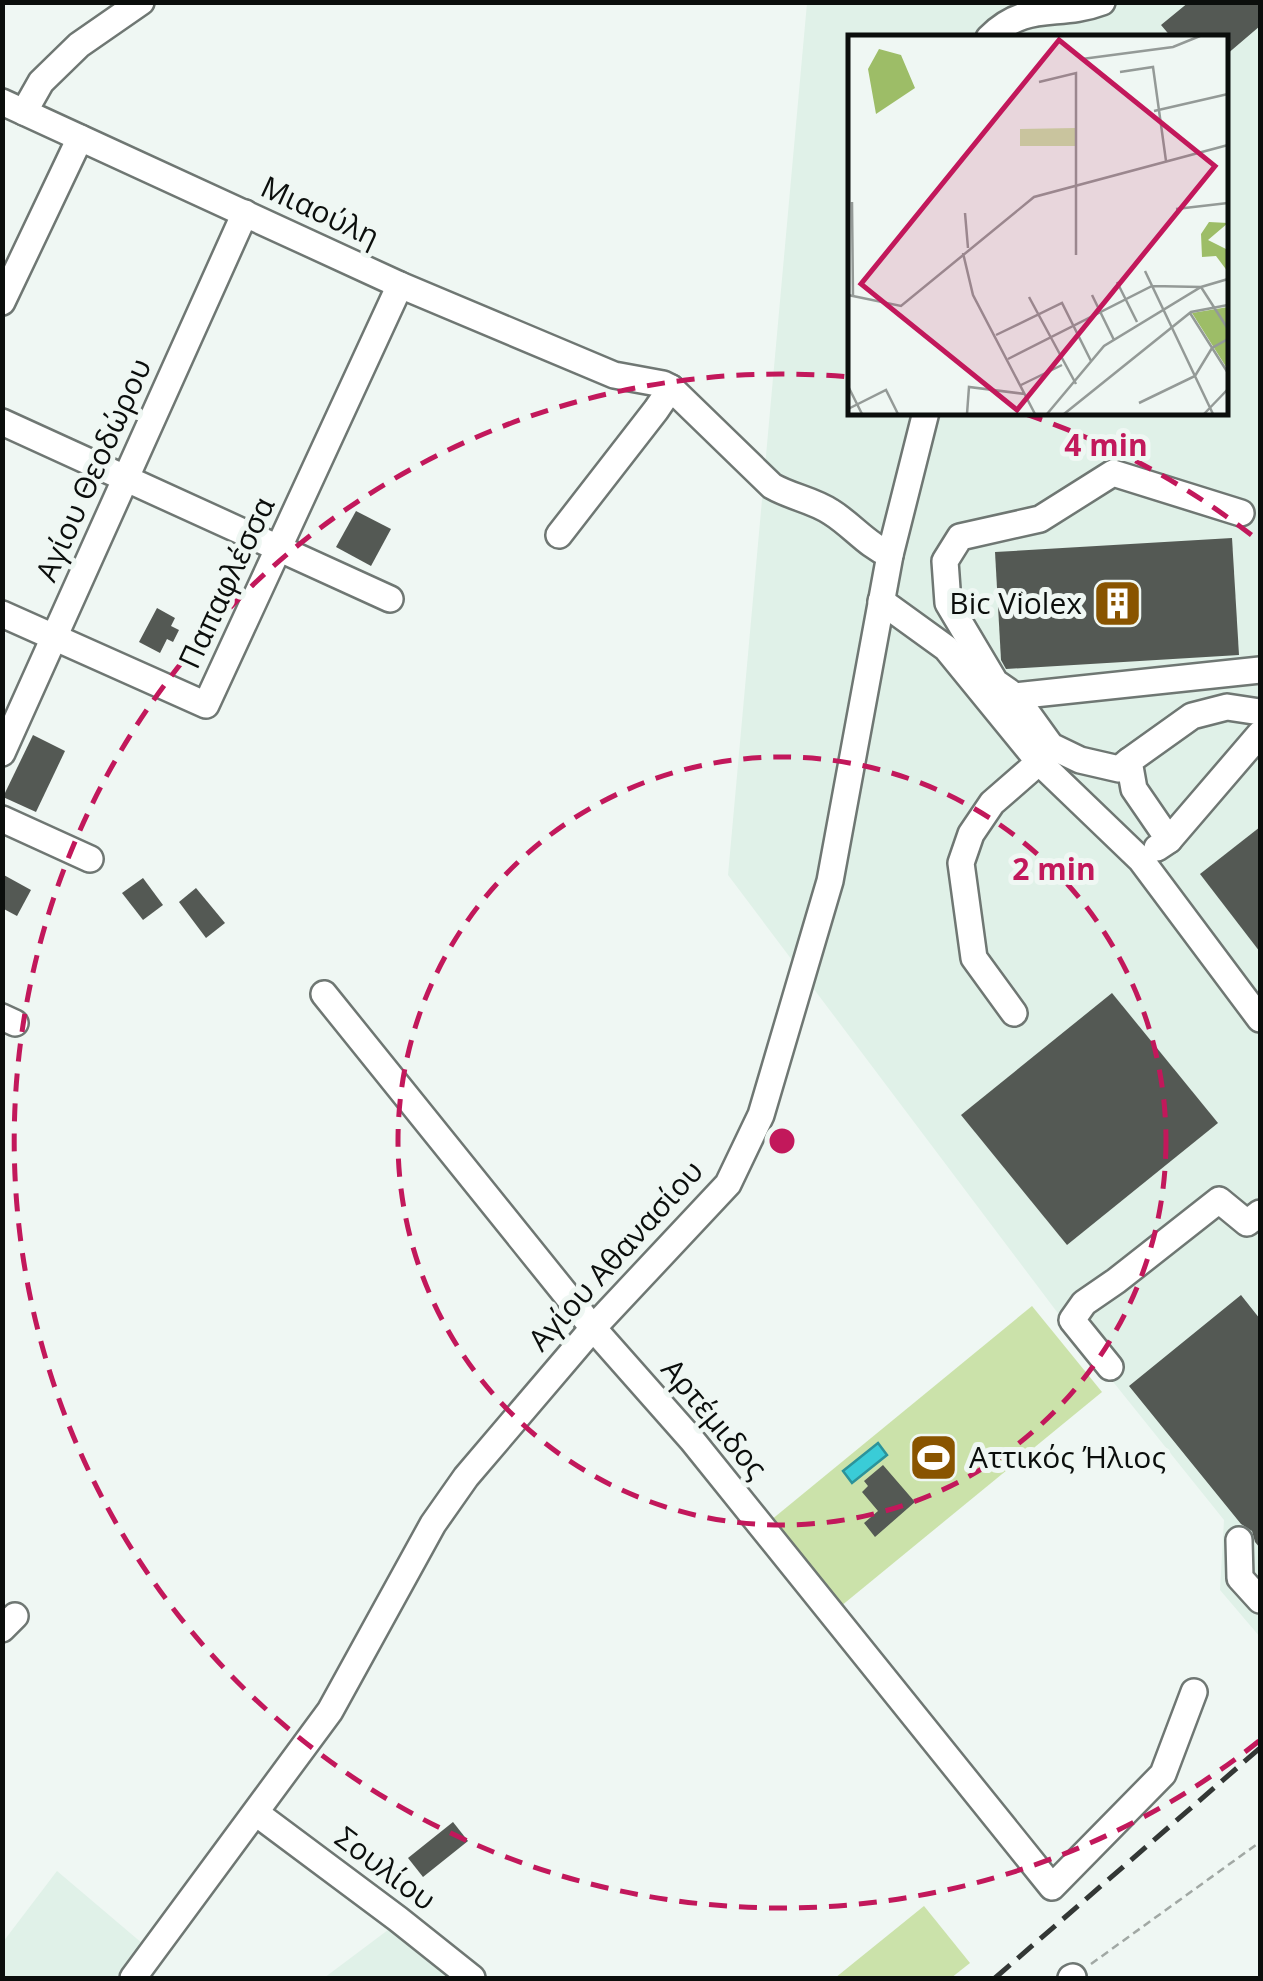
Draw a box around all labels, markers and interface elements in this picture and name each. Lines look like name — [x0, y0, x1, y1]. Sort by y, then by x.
inset map — [848, 35, 1228, 415]
street label: Μιαούλη — [255, 165, 387, 256]
street label: Αγίου Θεοδώρου — [25, 351, 160, 587]
text: 4 min — [1064, 424, 1148, 465]
street label: Παπαφλέσσα — [168, 490, 283, 675]
building icon: Bic Violex — [1091, 578, 1143, 630]
place label: Bic Violex — [949, 582, 1082, 623]
text: 2 min — [1012, 848, 1096, 889]
centre of rings — [764, 1123, 800, 1159]
street label: Αγίου Αθανασίου — [518, 1151, 711, 1359]
street label: Αρτέμιδος — [653, 1349, 777, 1487]
sports icon: Αττικός Ήλιος — [908, 1432, 960, 1484]
place label: Αττικός Ήλιος — [969, 1436, 1166, 1477]
street label: Σουλίου — [327, 1817, 445, 1919]

